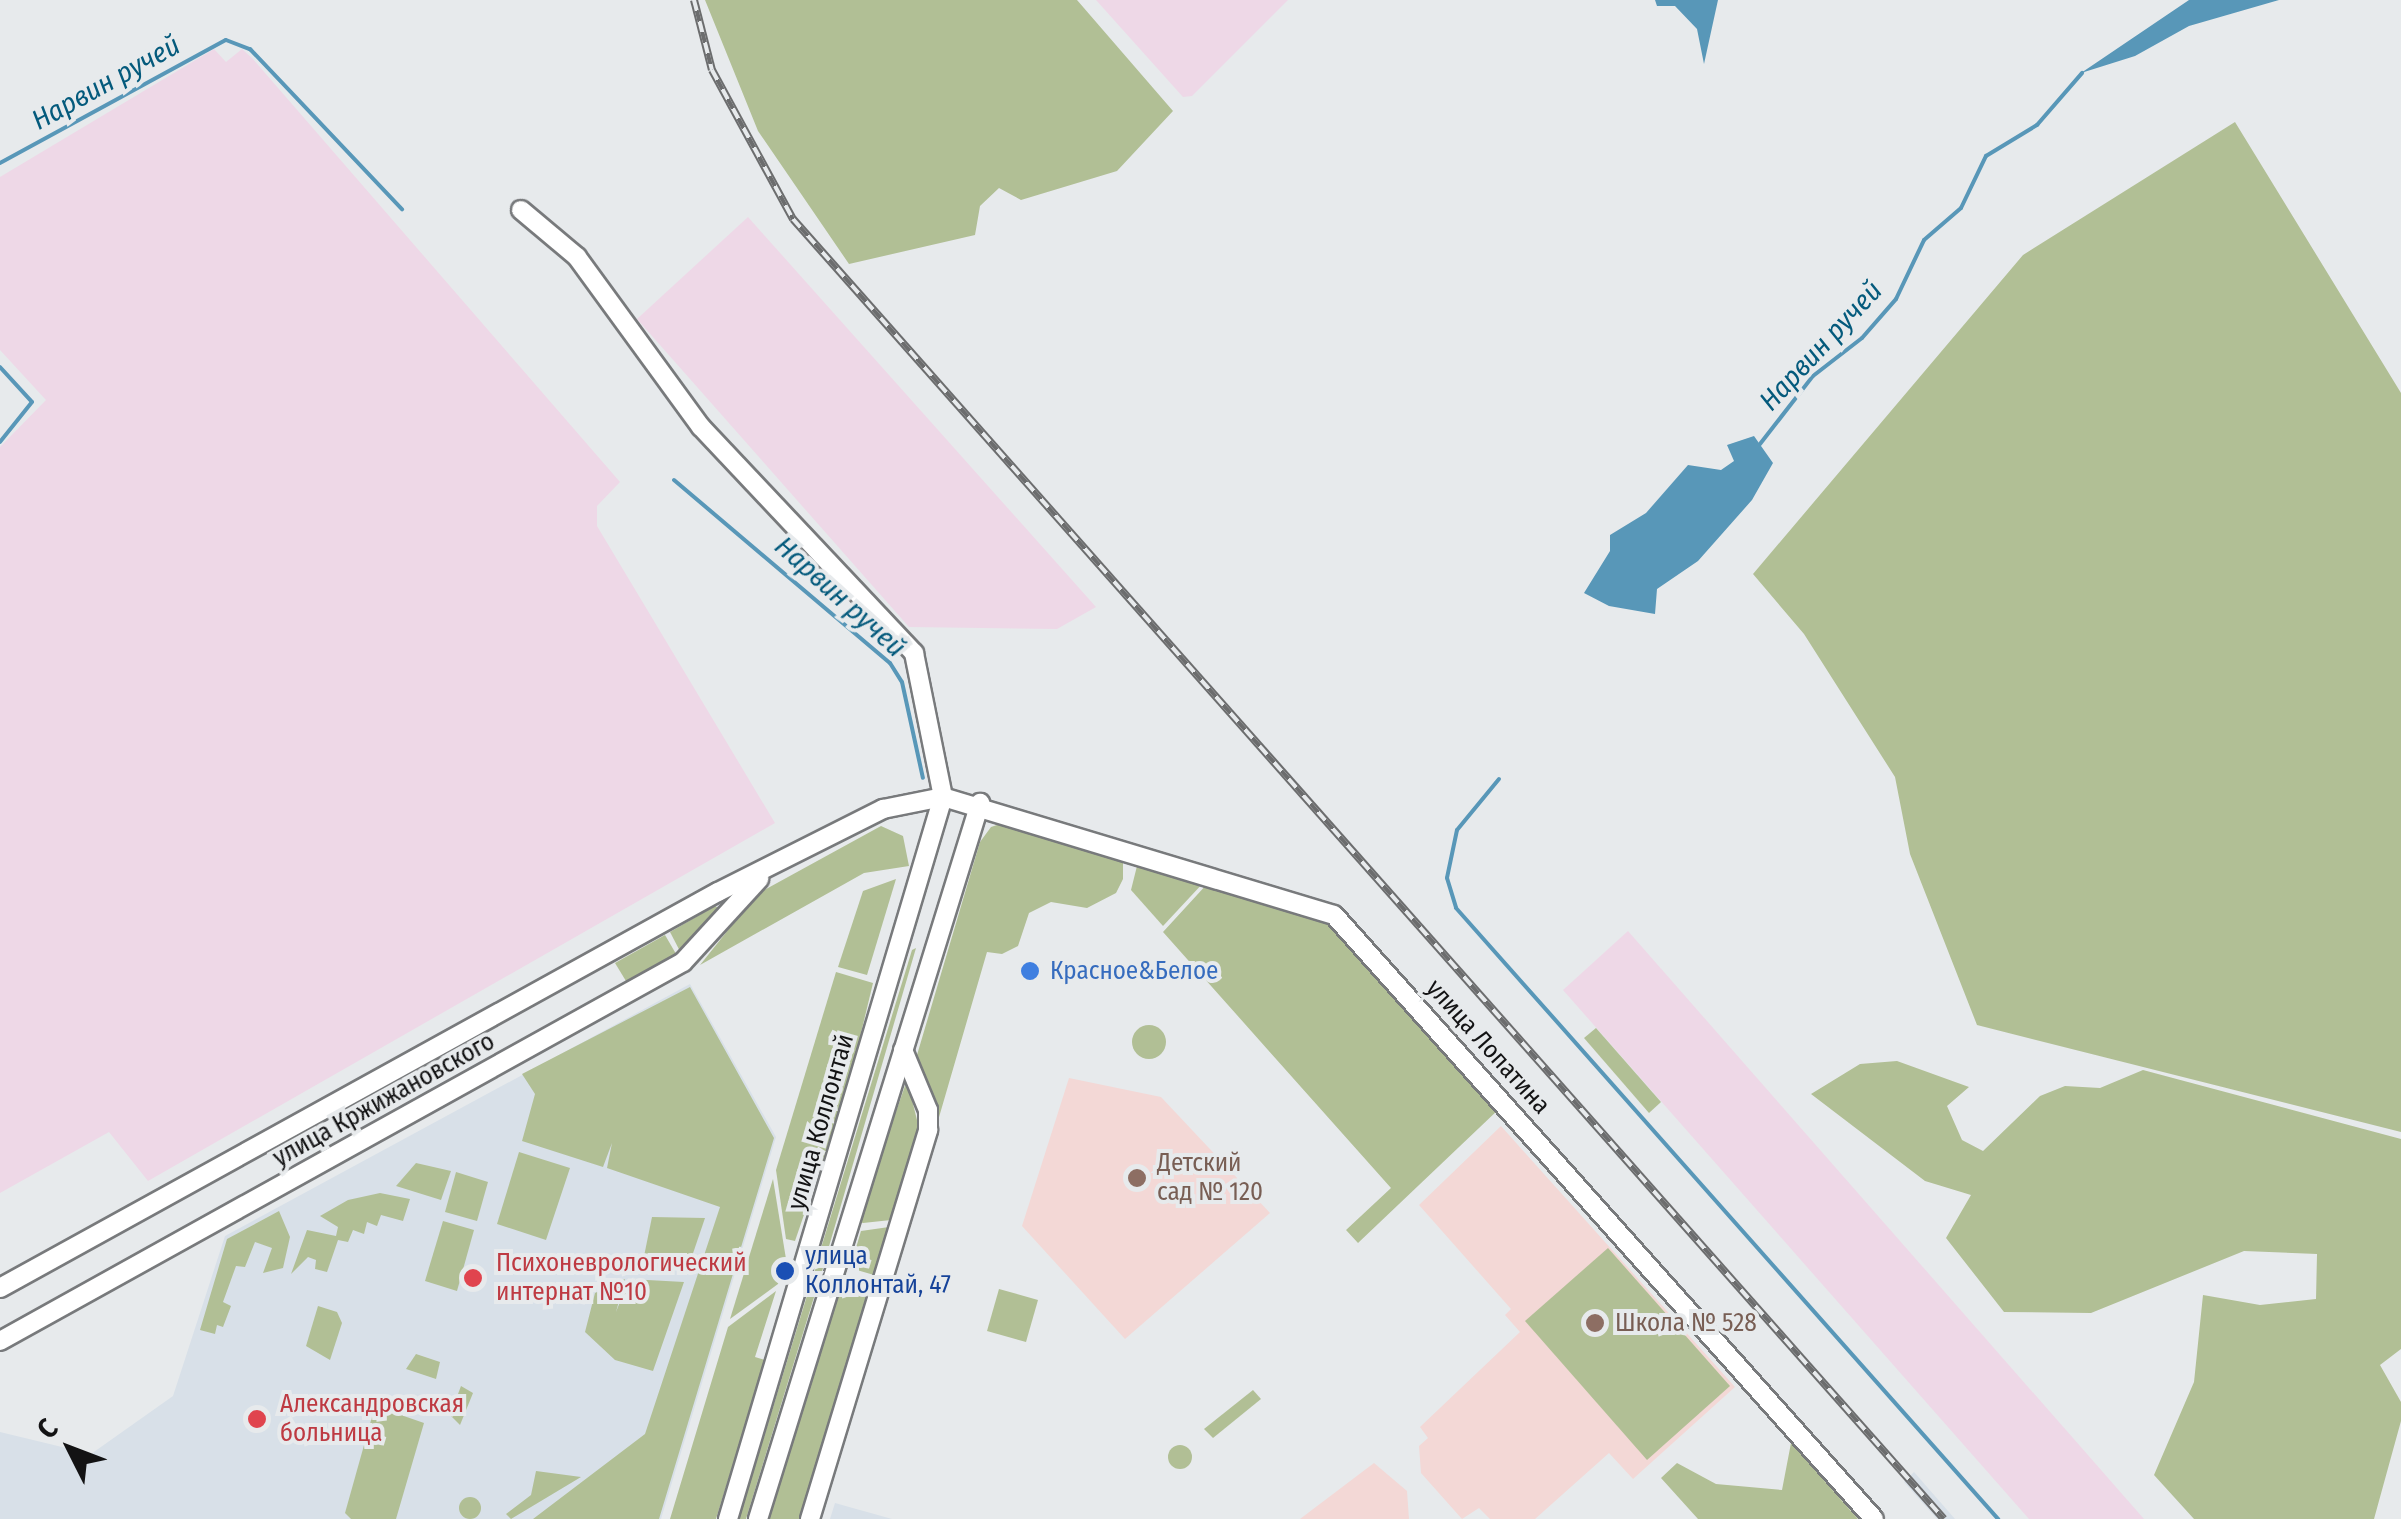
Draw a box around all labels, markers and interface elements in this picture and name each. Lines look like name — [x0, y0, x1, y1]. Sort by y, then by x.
water label: Нарвин ручей — [26, 28, 186, 138]
water label: Нарвин ручей — [1753, 274, 1889, 418]
water label: Нарвин ручей — [768, 530, 912, 664]
place label: Красное&Белое — [1050, 956, 1218, 986]
marker: Красное&Белое — [1019, 960, 1041, 982]
street label: улица Лопатина — [1420, 974, 1556, 1120]
street label: улица Кржижановского — [268, 1027, 500, 1173]
street label: улица Коллонтай — [782, 1031, 860, 1213]
place label: Детский сад № 120 — [1157, 1149, 1263, 1208]
marker: Детский сад № 120 — [1126, 1167, 1148, 1189]
place label: улица Коллонтай, 47 — [805, 1242, 951, 1301]
place label: Психоневрологический интернат №10 — [496, 1249, 747, 1308]
marker: улица Коллонтай, 47 — [774, 1260, 796, 1282]
marker: Психоневрологический интернат №10 — [460, 1265, 486, 1291]
place label: Школа № 528 — [1615, 1308, 1757, 1338]
marker: Школа № 528 — [1584, 1312, 1606, 1334]
place label: Александровская больница — [280, 1390, 464, 1449]
north arrow — [20, 1399, 120, 1499]
marker: Александровская больница — [244, 1406, 270, 1432]
text: С — [30, 1412, 65, 1445]

